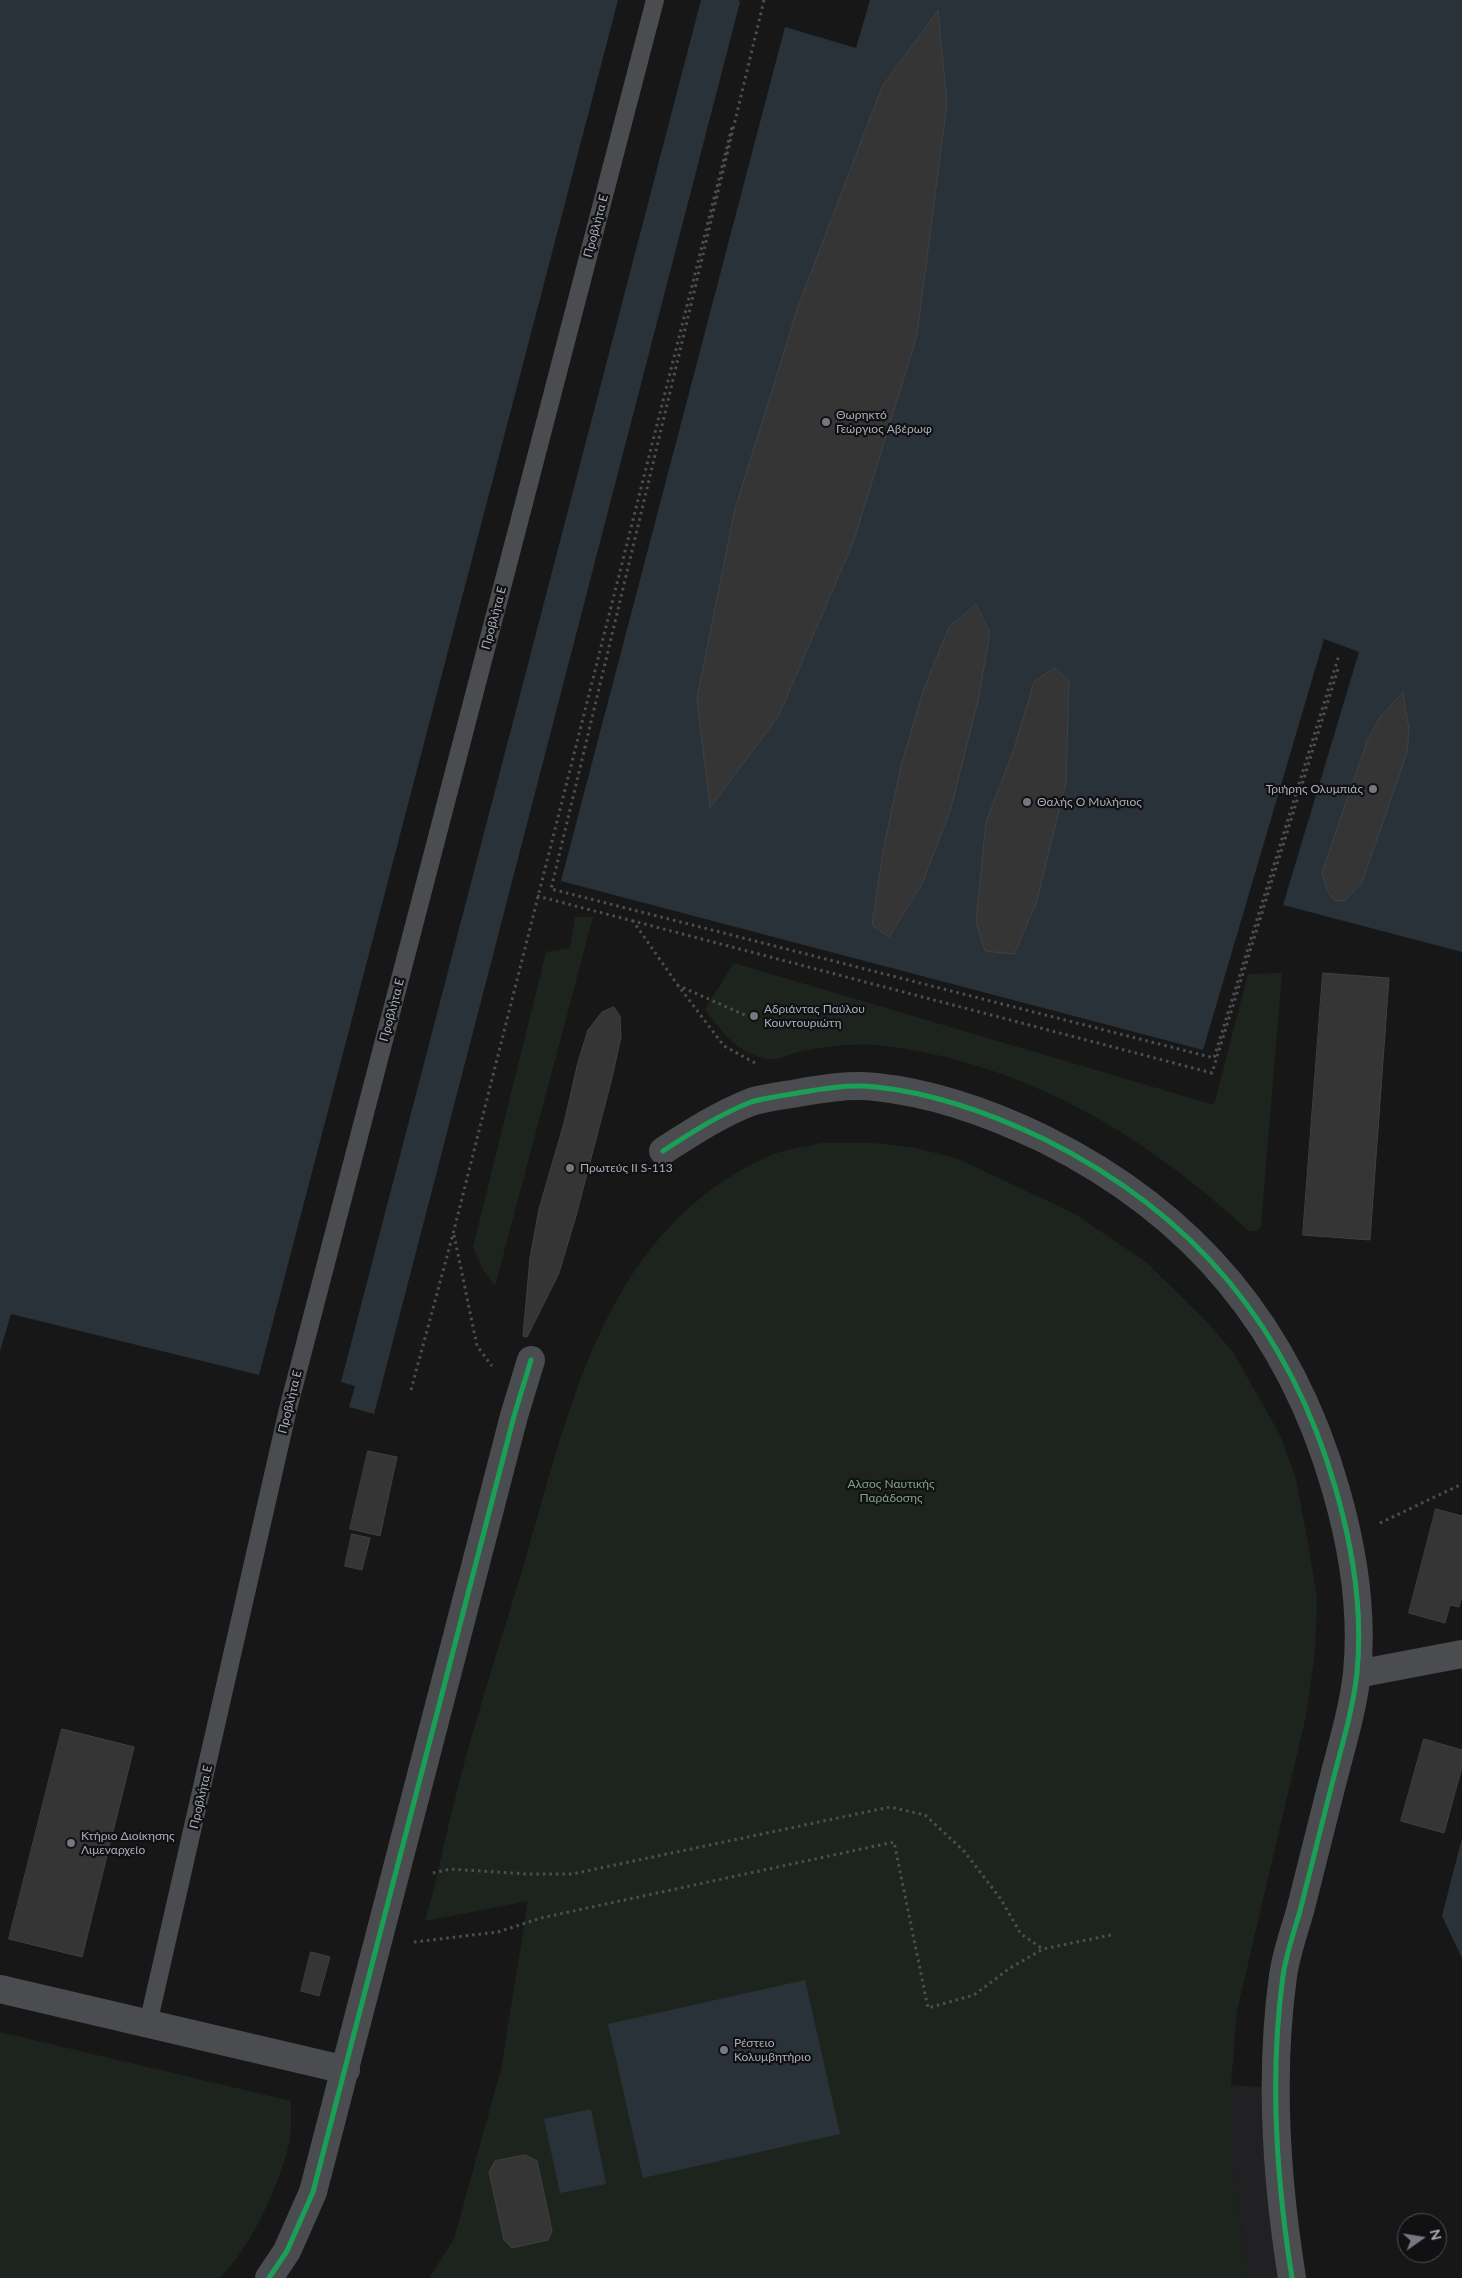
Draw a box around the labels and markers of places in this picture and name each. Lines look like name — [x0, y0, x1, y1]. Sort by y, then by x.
place label: Θωρηκτό Γεώργιος Αβέρωφ — [836, 408, 932, 436]
marker: Θωρηκτό Γεώργιος Αβέρωφ — [820, 416, 832, 428]
place label: Τριήρης Ολυμπιάς — [1266, 782, 1363, 796]
marker: Τριήρης Ολυμπιάς — [1367, 783, 1379, 795]
place label: Θαλής Ο Μυλήσιος — [1037, 795, 1142, 809]
marker: Θαλής Ο Μυλήσιος — [1021, 796, 1033, 808]
place label: Αδριάντας Παύλου Κουντουριώτη — [764, 1002, 865, 1030]
marker: Αδριάντας Παύλου Κουντουριώτη — [748, 1010, 760, 1022]
place label: Πρωτεύς ΙΙ S-113 — [580, 1161, 673, 1175]
marker: Πρωτεύς ΙΙ S-113 — [564, 1162, 576, 1174]
place label: Κτήριο Διοίκησης Λιμεναρχείο — [81, 1829, 175, 1857]
marker: Κτήριο Διοίκησης Λιμεναρχείο — [65, 1837, 77, 1849]
place label: Ρέστειο Κολυμβητήριο — [734, 2036, 811, 2064]
marker: Ρέστειο Κολυμβητήριο — [718, 2044, 730, 2056]

